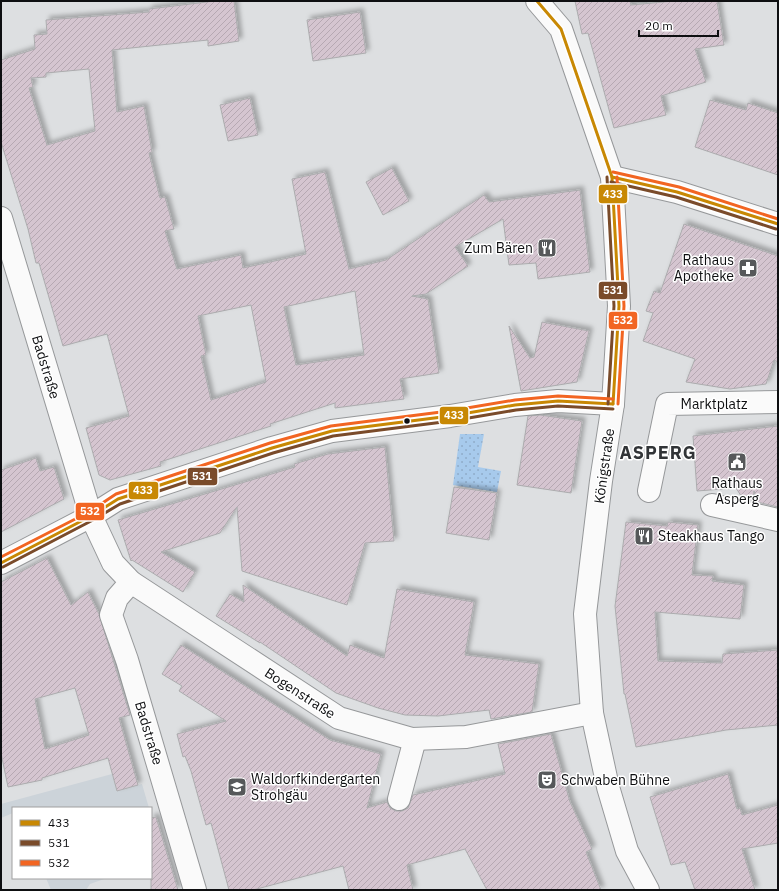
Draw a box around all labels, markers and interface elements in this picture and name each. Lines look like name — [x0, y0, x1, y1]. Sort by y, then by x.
scale bar — [639, 12, 718, 38]
text: 20 m — [645, 18, 673, 33]
line badge: 433 — [598, 184, 628, 204]
text: 433 — [603, 187, 623, 201]
restaurant icon: Zum Bären — [536, 237, 558, 259]
place label: Zum Bären — [464, 239, 533, 257]
place label: Rathaus Apotheke — [674, 251, 734, 285]
pharmacy icon: Rathaus Apotheke — [737, 257, 759, 279]
line badge: 531 — [598, 281, 628, 300]
text: 531 — [603, 283, 623, 297]
line badge: 532 — [608, 311, 638, 330]
text: 532 — [613, 313, 633, 327]
street label: Badstraße — [28, 333, 64, 401]
street label: Marktplatz — [681, 395, 748, 413]
line badge: 433 — [439, 406, 469, 425]
text: 433 — [444, 408, 464, 422]
unlabelled marker — [402, 416, 412, 426]
street label: Königstraße — [590, 427, 618, 505]
district label: ASPERG — [619, 441, 697, 464]
public building icon: Rathaus Asperg — [726, 451, 748, 473]
line badge: 531 — [187, 467, 218, 486]
text: 531 — [192, 469, 212, 483]
place label: Rathaus Asperg — [711, 474, 763, 508]
line badge: 433 — [128, 481, 159, 500]
text: 433 — [133, 483, 153, 497]
line badge: 532 — [75, 502, 105, 521]
text: 532 — [80, 504, 100, 518]
restaurant icon: Steakhaus Tango — [633, 525, 655, 547]
place label: Steakhaus Tango — [658, 527, 765, 545]
street label: Bogenstraße — [261, 663, 339, 723]
street label: Badstraße — [131, 699, 167, 767]
theatre icon: Schwaben Bühne — [536, 769, 558, 791]
place label: Waldorfkindergarten Strohgäu — [251, 770, 380, 804]
place label: Schwaben Bühne — [561, 771, 670, 789]
school or university icon: Waldorfkindergarten Strohgäu — [226, 776, 248, 798]
legend — [12, 807, 152, 879]
text: 433 — [48, 815, 70, 830]
text: 531 — [48, 835, 70, 850]
text: 532 — [48, 855, 70, 870]

